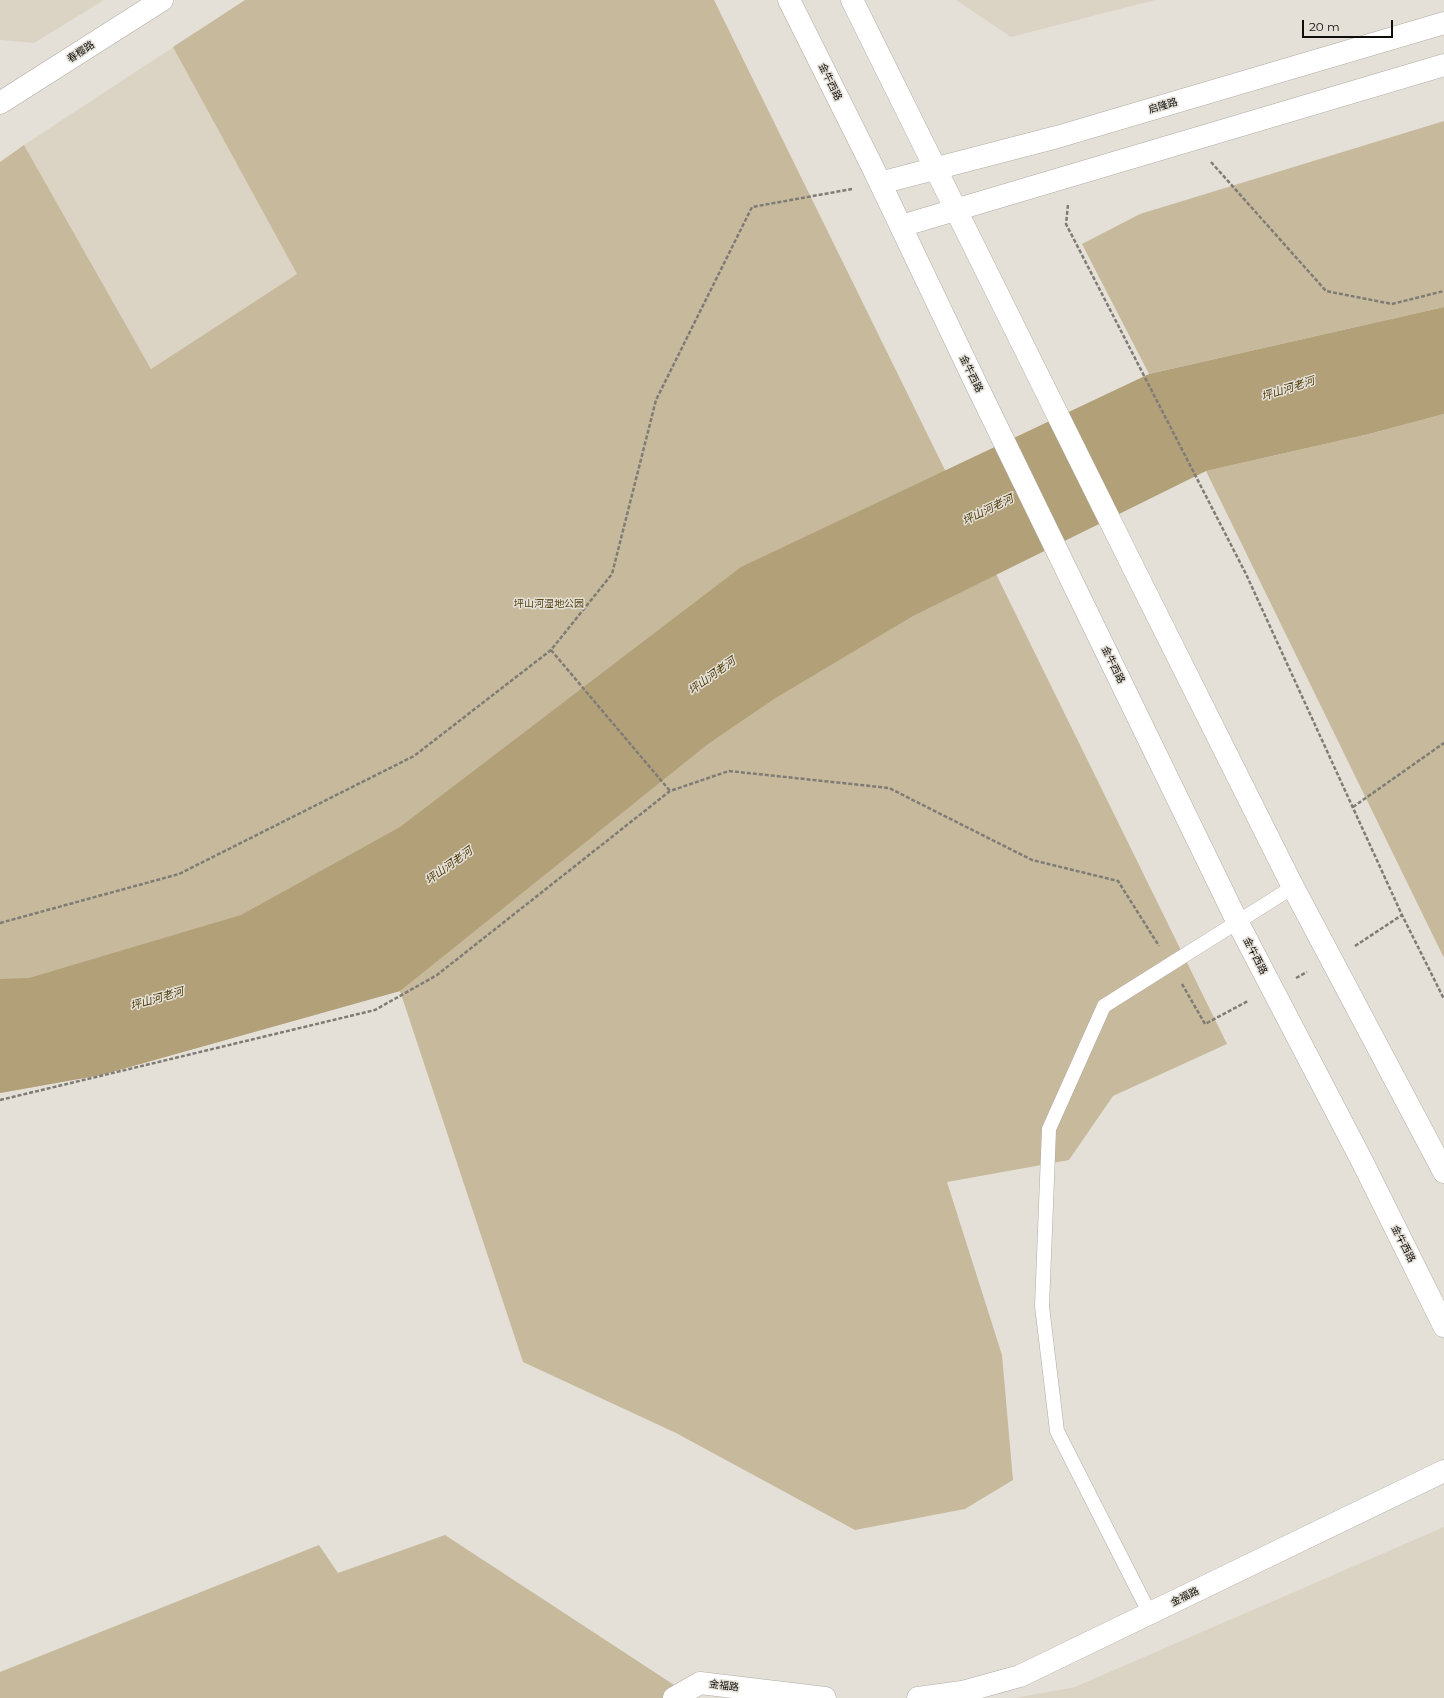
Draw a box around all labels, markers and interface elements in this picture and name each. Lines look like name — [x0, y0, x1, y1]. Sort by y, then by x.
scale bar — [1304, 12, 1395, 38]
text: 20 m — [1309, 19, 1340, 34]
street label: 春樱路 — [65, 39, 97, 65]
street label: 金牛西路 — [816, 61, 844, 103]
street label: 启隆路 — [1147, 96, 1179, 116]
street label: 金牛西路 — [957, 353, 985, 395]
water label: 坪山河老河 — [1260, 374, 1316, 404]
water label: 坪山河老河 — [960, 492, 1016, 528]
park label: 坪山河湿地公园 — [514, 598, 584, 610]
street label: 金牛西路 — [1099, 644, 1127, 686]
water label: 坪山河老河 — [686, 654, 738, 698]
water label: 坪山河老河 — [423, 844, 475, 888]
street label: 金牛西路 — [1241, 935, 1269, 977]
water label: 坪山河老河 — [129, 985, 185, 1013]
street label: 金牛西路 — [1389, 1223, 1417, 1265]
street label: 金福路 — [1169, 1585, 1201, 1609]
street label: 金福路 — [708, 1678, 740, 1694]

